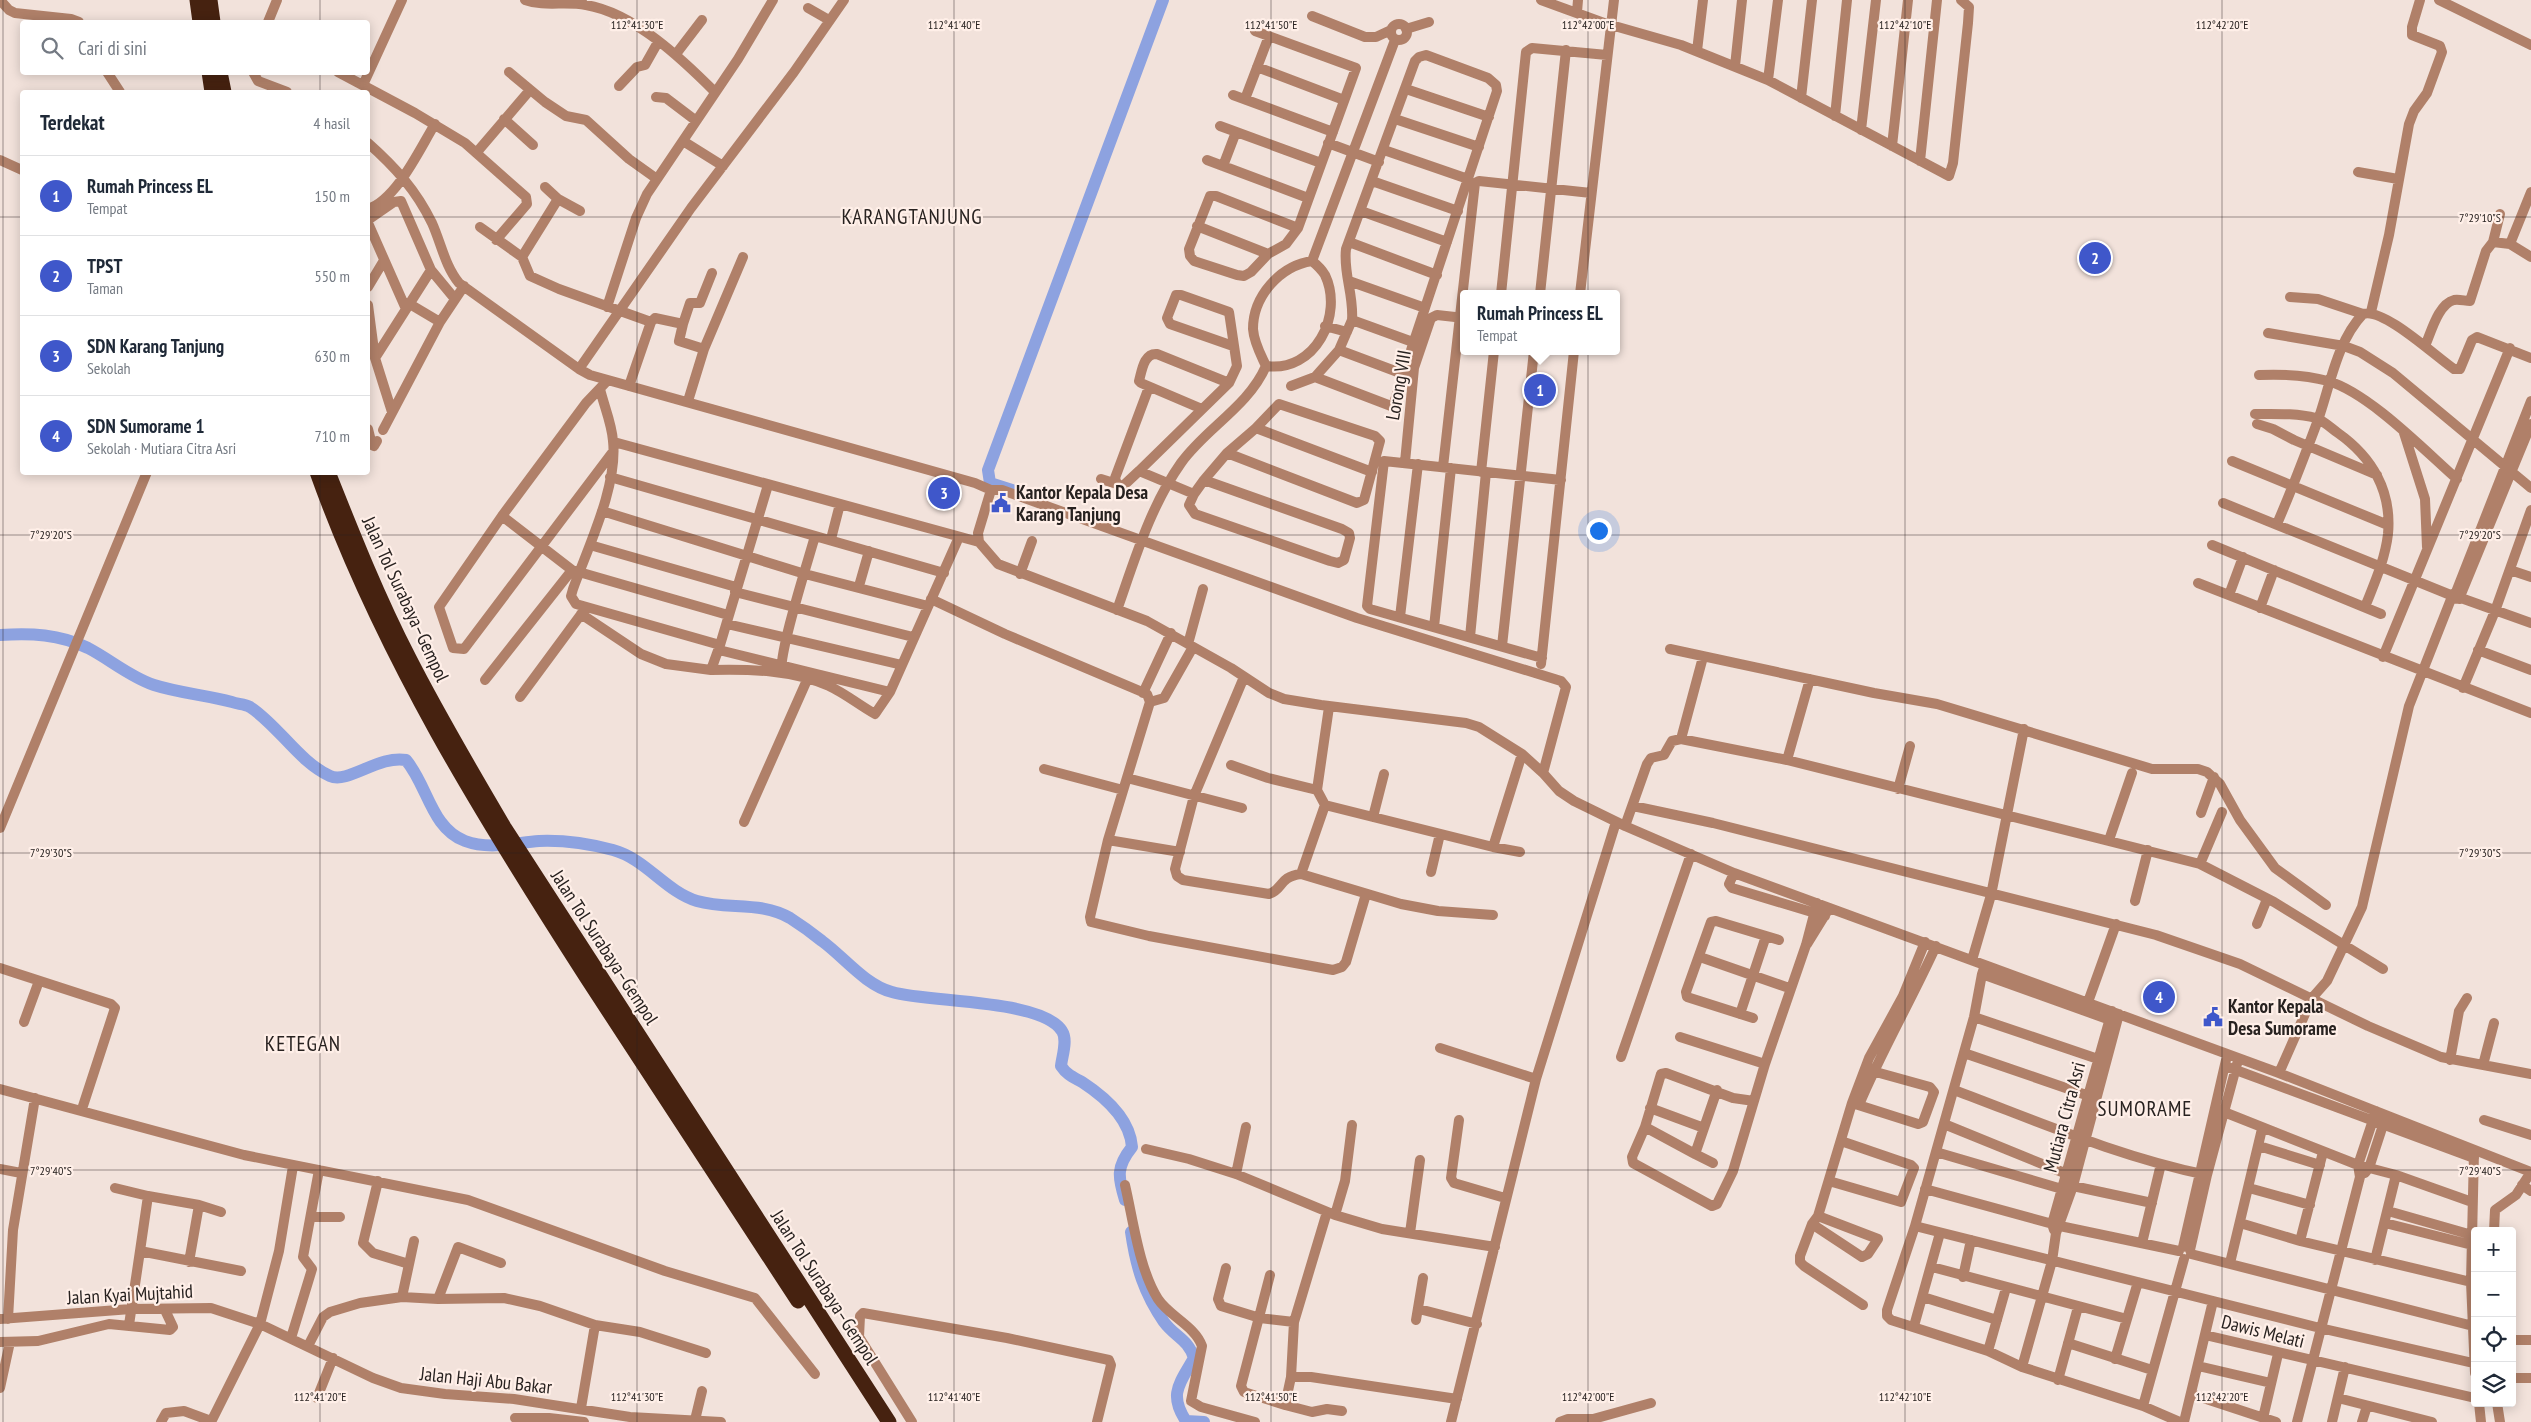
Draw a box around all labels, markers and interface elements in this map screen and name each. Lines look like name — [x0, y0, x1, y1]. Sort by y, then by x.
text: 112°41'30"E — [611, 17, 663, 32]
text: 112°41'40"E — [928, 17, 980, 32]
text: 112°41'50"E — [1245, 17, 1297, 32]
text: 112°42'00"E — [1562, 17, 1614, 32]
text: 112°42'10"E — [1879, 17, 1931, 32]
text: 112°42'20"E — [2196, 17, 2248, 32]
search box — [20, 20, 370, 75]
icon: search — [38, 34, 66, 62]
text: Cari di sini — [78, 36, 147, 60]
text: Terdekat — [40, 109, 105, 136]
text: 4 hasil — [313, 113, 350, 133]
text: Rumah Princess EL — [87, 174, 213, 198]
text: 1 — [52, 186, 60, 206]
text: 150 m — [315, 186, 350, 206]
text: Tempat — [87, 198, 127, 218]
district label: KARANGTANJUNG — [841, 203, 983, 230]
text: 7°29'10"S — [2459, 210, 2501, 225]
pin: 2 — [2079, 239, 2111, 277]
text: TPST — [87, 254, 122, 278]
text: 2 — [52, 266, 60, 286]
text: 550 m — [315, 266, 350, 286]
text: Taman — [87, 278, 123, 298]
popup — [1460, 290, 1620, 355]
text: Rumah Princess EL — [1477, 301, 1603, 325]
text: Tempat — [1477, 325, 1517, 345]
text: SDN Karang Tanjung — [87, 334, 224, 358]
text: 3 — [52, 346, 60, 366]
text: 630 m — [315, 346, 350, 366]
street label: Lorong VIII — [1380, 348, 1416, 422]
text: Sekolah — [87, 358, 131, 378]
pin: 1 — [1524, 371, 1556, 409]
text: SDN Sumorame 1 — [87, 414, 205, 438]
text: 4 — [52, 426, 60, 446]
text: 710 m — [315, 426, 350, 446]
text: Sekolah · Mutiara Citra Asri — [87, 438, 236, 458]
pin: 3 — [928, 474, 960, 512]
place label: Kantor Kepala Desa Karang Tanjung — [1016, 480, 1148, 526]
public building icon: Kantor Kepala Desa Karang Tanjung — [990, 492, 1012, 514]
street label: Jalan Tol Surabaya–Gempol — [357, 512, 455, 686]
your location — [1586, 518, 1612, 544]
text: 7°29'20"S — [30, 527, 72, 542]
text: 7°29'20"S — [2459, 527, 2501, 542]
text: 7°29'30"S — [30, 845, 72, 860]
text: 7°29'30"S — [2459, 845, 2501, 860]
street label: Jalan Tol Surabaya–Gempol — [545, 864, 664, 1029]
pin: 4 — [2143, 978, 2175, 1016]
place label: Kantor Kepala Desa Sumorame — [2228, 994, 2337, 1040]
public building icon: Kantor Kepala Desa Sumorame — [2202, 1006, 2224, 1028]
district label: KETEGAN — [265, 1030, 341, 1057]
street label: Mutiara Citra Asri — [2038, 1059, 2090, 1175]
district label: SUMORAME — [2098, 1095, 2192, 1122]
text: 7°29'40"S — [30, 1163, 72, 1178]
text: 7°29'40"S — [2459, 1163, 2501, 1178]
street label: Jalan Tol Surabaya–Gempol — [765, 1204, 884, 1369]
map controls — [2471, 1227, 2516, 1407]
button: + — [2471, 1227, 2516, 1272]
button: − — [2471, 1272, 2516, 1317]
street label: Jalan Kyai Mujtahid — [65, 1279, 194, 1309]
street label: Dawis Melati — [2219, 1309, 2307, 1353]
button: locate — [2471, 1317, 2516, 1362]
street label: Jalan Haji Abu Bakar — [418, 1361, 554, 1399]
button: layers — [2471, 1362, 2516, 1407]
text: 112°41'20"E — [294, 1389, 346, 1404]
text: 112°41'30"E — [611, 1389, 663, 1404]
text: 112°41'40"E — [928, 1389, 980, 1404]
text: 112°41'50"E — [1245, 1389, 1297, 1404]
text: 112°42'00"E — [1562, 1389, 1614, 1404]
text: 112°42'10"E — [1879, 1389, 1931, 1404]
text: 112°42'20"E — [2196, 1389, 2248, 1404]

